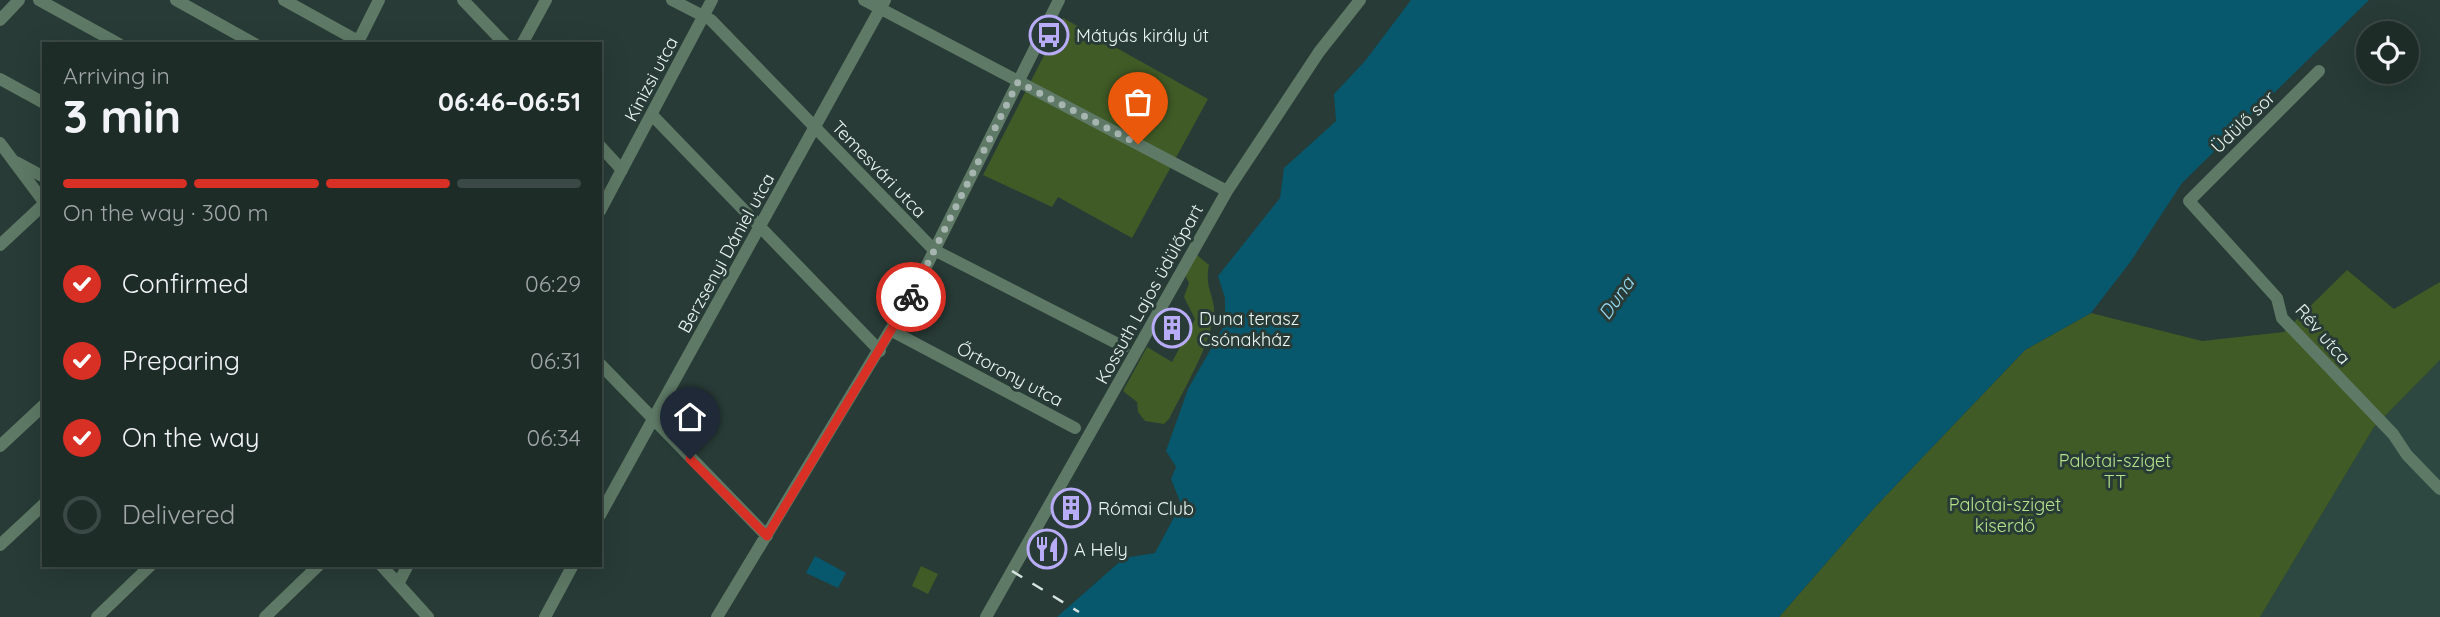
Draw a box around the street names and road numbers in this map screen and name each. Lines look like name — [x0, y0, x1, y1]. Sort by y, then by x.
street label: Kinizsi utca — [619, 33, 683, 125]
street label: Üdülő sor — [2206, 86, 2280, 158]
street label: Temesvári utca — [827, 116, 931, 222]
street label: Berzsenyi Dániel utca — [673, 169, 779, 337]
street label: Kossuth Lajos üdülőpart — [1090, 200, 1208, 388]
street label: Rév utca — [2290, 299, 2356, 369]
street label: Őrtorony utca — [953, 336, 1067, 412]

